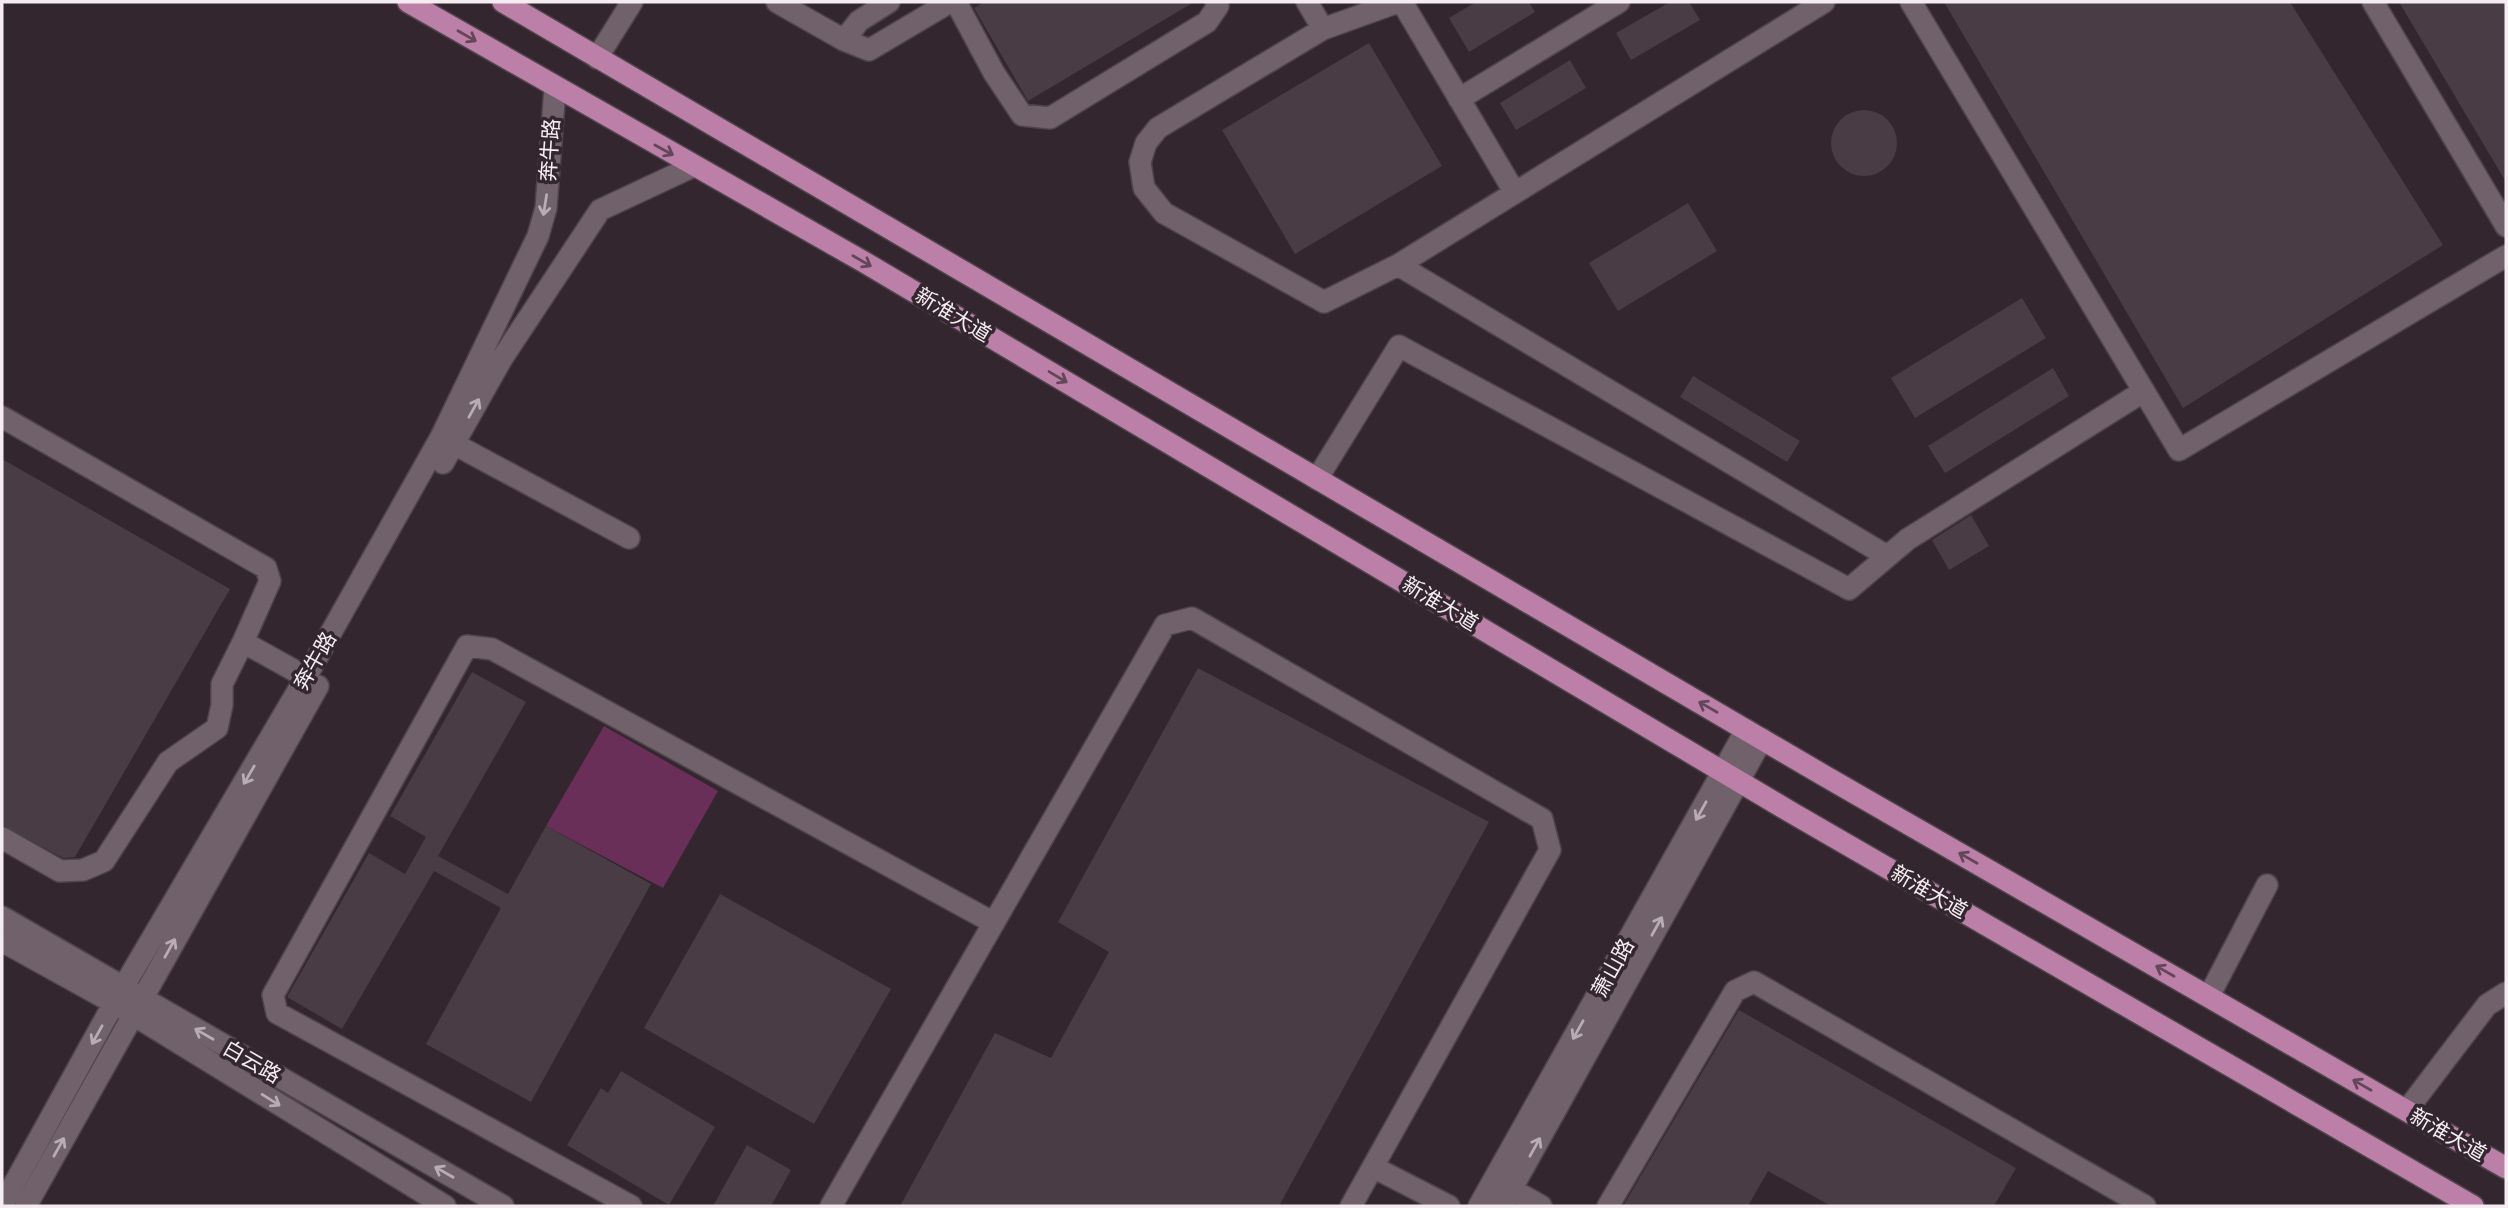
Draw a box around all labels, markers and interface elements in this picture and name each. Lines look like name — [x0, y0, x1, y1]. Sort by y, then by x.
one-way arrow — [456, 30, 476, 44]
street label: 奔牛路 — [536, 118, 564, 182]
one-way arrow — [653, 144, 674, 157]
one-way arrow — [538, 193, 551, 216]
one-way arrow — [851, 255, 872, 268]
street label: 新淮大道 — [911, 283, 995, 347]
one-way arrow — [1047, 371, 1067, 385]
one-way arrow — [468, 398, 481, 419]
street label: 新淮大道 — [1398, 572, 1482, 636]
street label: 奔牛路 — [289, 628, 341, 694]
one-way arrow — [1698, 700, 1718, 714]
one-way arrow — [241, 765, 255, 785]
one-way arrow — [1694, 800, 1708, 820]
one-way arrow — [1958, 851, 1979, 864]
street label: 新淮大道 — [1887, 861, 1971, 923]
one-way arrow — [1651, 916, 1664, 937]
street label: 萧山路 — [1587, 935, 1639, 1001]
one-way arrow — [163, 938, 177, 958]
one-way arrow — [2156, 964, 2176, 978]
one-way arrow — [1571, 1020, 1585, 1040]
one-way arrow — [90, 1024, 103, 1045]
one-way arrow — [194, 1027, 215, 1040]
street label: 白云路 — [219, 1036, 285, 1088]
one-way arrow — [2353, 1078, 2373, 1092]
one-way arrow — [261, 1093, 281, 1107]
street label: 新淮大道 — [2406, 1104, 2490, 1166]
one-way arrow — [52, 1137, 66, 1157]
one-way arrow — [1528, 1137, 1542, 1157]
one-way arrow — [434, 1165, 454, 1179]

